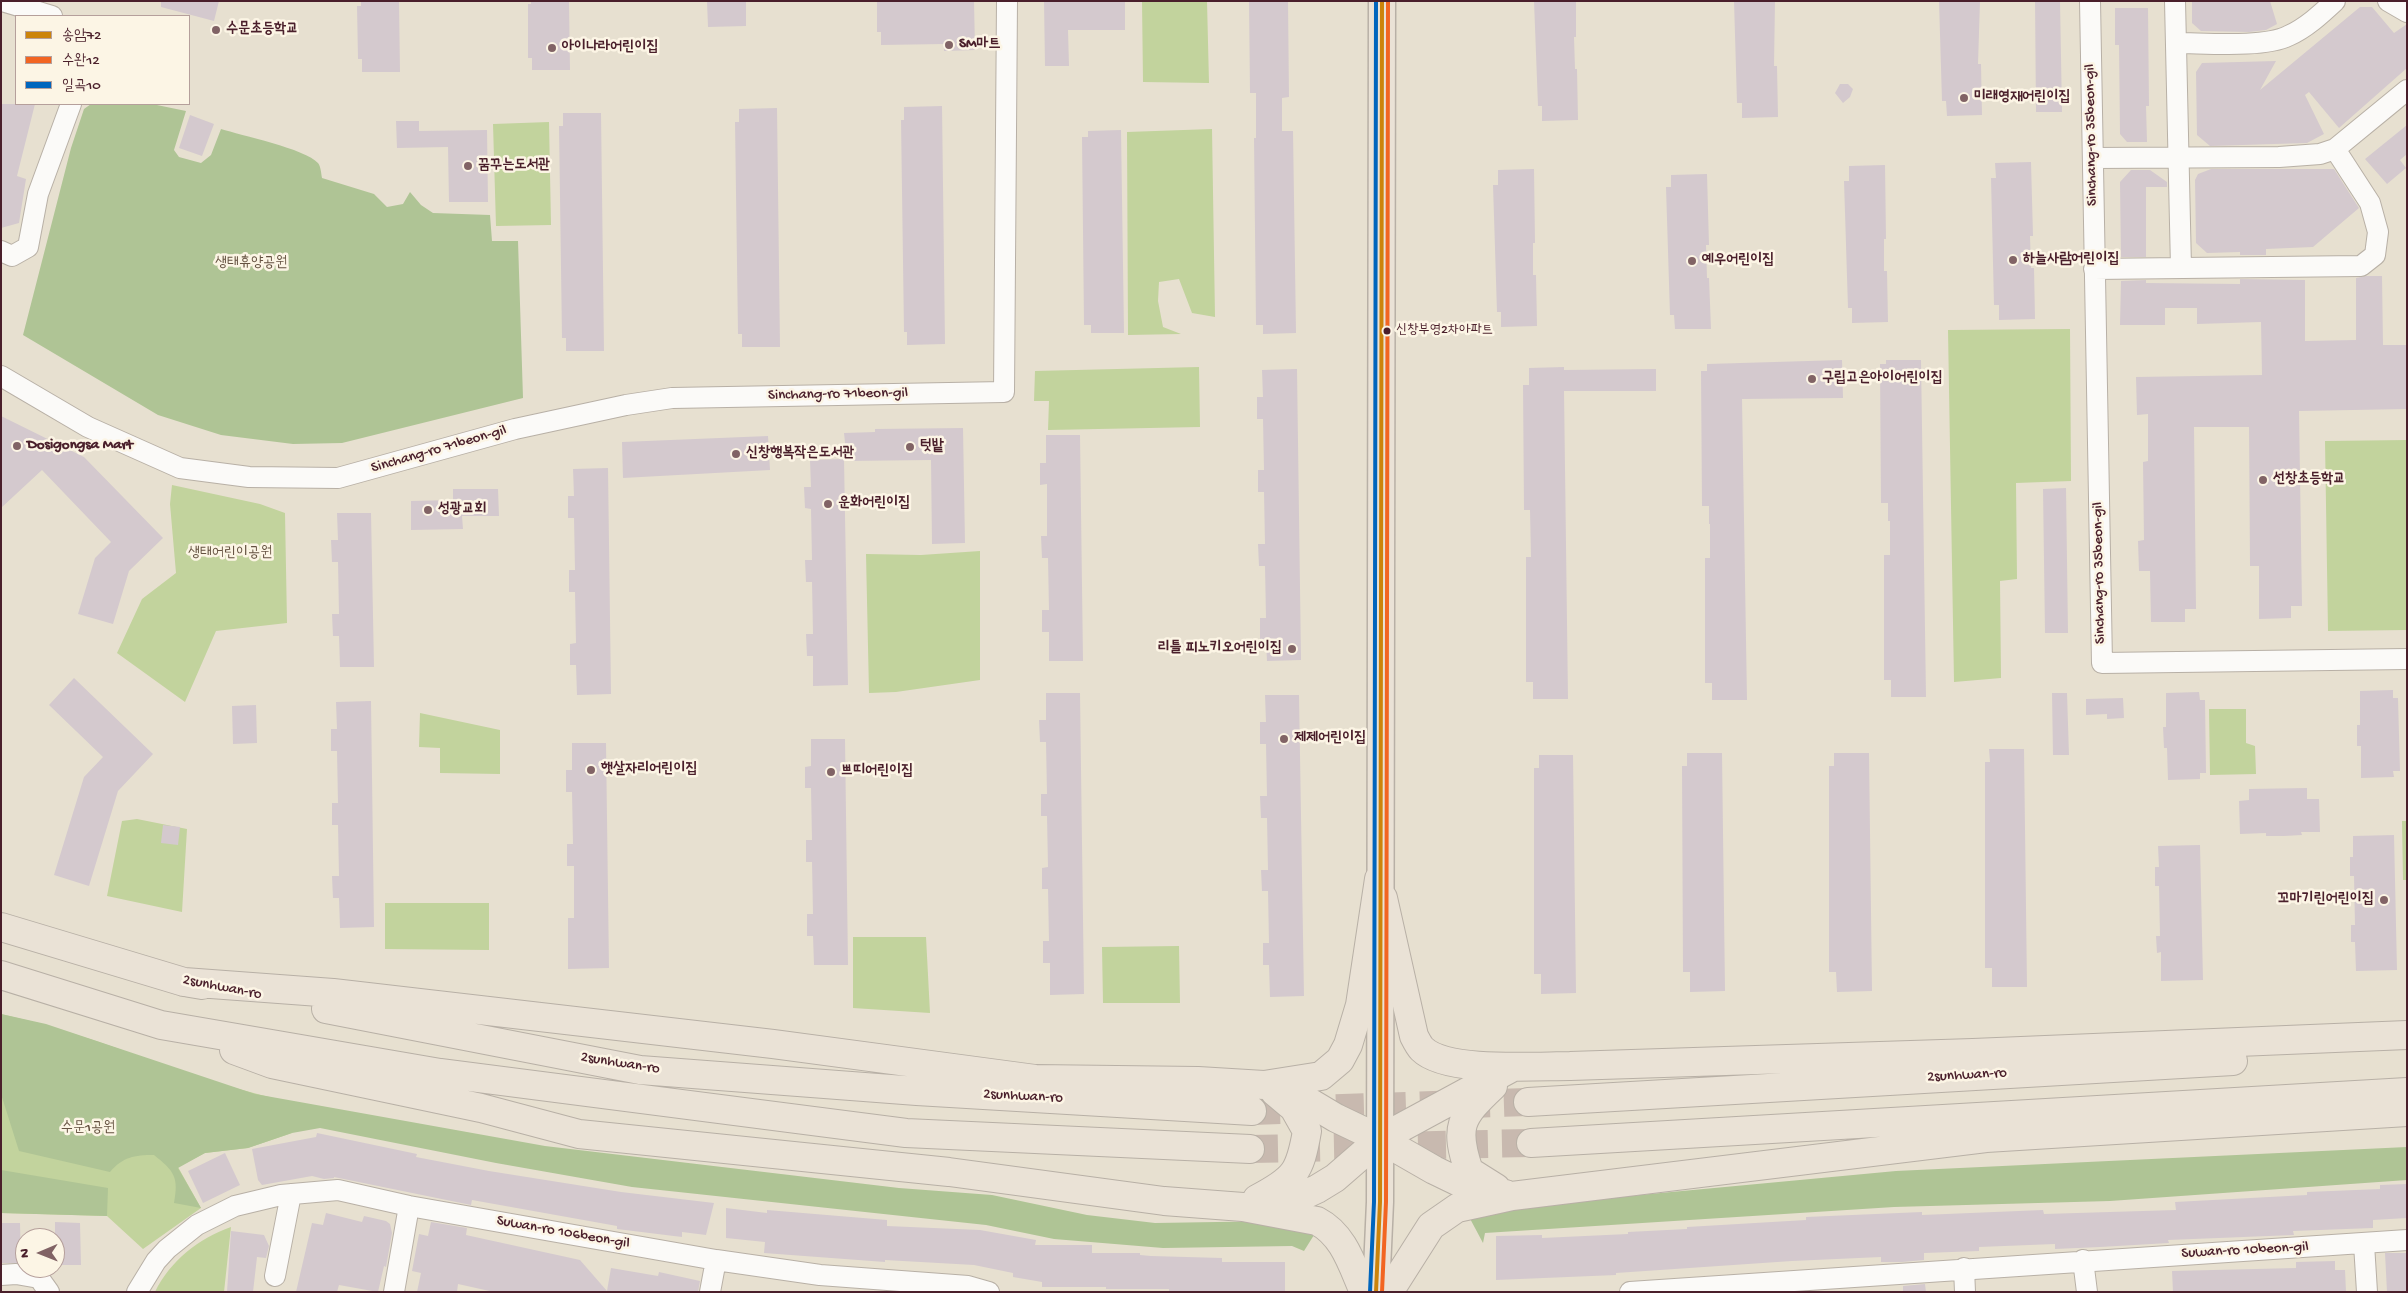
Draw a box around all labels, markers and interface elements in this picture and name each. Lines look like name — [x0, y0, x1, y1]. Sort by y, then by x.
legend — [15, 15, 190, 105]
place label: 수문초등학교 — [226, 21, 298, 39]
marker: 수문초등학교 — [210, 24, 222, 36]
text: 송암72 — [62, 27, 101, 45]
place label: SM마트 — [959, 36, 1001, 54]
place label: 아이나라어린이집 — [562, 39, 659, 57]
marker: SM마트 — [943, 39, 955, 51]
marker: 아이나라어린이집 — [546, 42, 558, 54]
text: 수완12 — [62, 52, 100, 70]
street label: Sinchang-ro 35beon-gil — [2082, 64, 2102, 206]
text: 일곡10 — [62, 77, 101, 95]
place label: 미래영재어린이집 — [1974, 89, 2071, 107]
marker: 미래영재어린이집 — [1958, 92, 1970, 104]
place label: 꿈꾸는도서관 — [478, 157, 550, 175]
marker: 꿈꾸는도서관 — [462, 160, 474, 172]
place label: 하늘사람어린이집 — [2023, 251, 2120, 269]
place label: 예우어린이집 — [1702, 252, 1774, 270]
marker: 하늘사람어린이집 — [2007, 254, 2019, 266]
park label: 생태휴양공원 — [215, 255, 287, 273]
marker: 예우어린이집 — [1686, 255, 1698, 267]
place label: 신창부영2차아파트 — [1396, 323, 1493, 339]
marker: 신창부영2차아파트 — [1382, 326, 1392, 336]
place label: 구립고은아이어린이집 — [1822, 370, 1943, 388]
marker: 구립고은아이어린이집 — [1806, 373, 1818, 385]
street label: Sinchang-ro 71beon-gil — [768, 385, 908, 405]
street label: Sinchang-ro 71beon-gil — [369, 422, 509, 478]
place label: Dosigongsa Mart — [27, 437, 133, 455]
place label: 텃밭 — [920, 438, 944, 456]
marker: Dosigongsa Mart — [11, 440, 23, 452]
marker: 텃밭 — [904, 441, 916, 453]
place label: 신창행복작은도서관 — [746, 445, 855, 463]
marker: 신창행복작은도서관 — [730, 448, 742, 460]
place label: 선창초등학교 — [2273, 471, 2345, 489]
marker: 선창초등학교 — [2257, 474, 2269, 486]
place label: 운화어린이집 — [838, 495, 910, 513]
marker: 운화어린이집 — [822, 498, 834, 510]
place label: 성광교회 — [438, 501, 486, 519]
street label: Sinchang-ro 35beon-gil — [2090, 502, 2110, 644]
marker: 성광교회 — [422, 504, 434, 516]
park label: 생태어린이공원 — [188, 545, 272, 563]
place label: 리틀 피노키오어린이집 — [1158, 640, 1282, 658]
marker: 리틀 피노키오어린이집 — [1286, 643, 1298, 655]
place label: 제제어린이집 — [1294, 730, 1366, 748]
marker: 제제어린이집 — [1278, 733, 1290, 745]
place label: 햇살자리어린이집 — [601, 761, 698, 779]
place label: 쁘띠어린이집 — [841, 763, 913, 781]
marker: 햇살자리어린이집 — [585, 764, 597, 776]
marker: 쁘띠어린이집 — [825, 766, 837, 778]
place label: 꼬마기린어린이집 — [2277, 891, 2374, 909]
marker: 꼬마기린어린이집 — [2378, 894, 2390, 906]
street label: 2sunhwan-ro — [181, 972, 263, 1004]
street label: 2sunhwan-ro — [579, 1049, 661, 1079]
street label: 2sunhwan-ro — [1927, 1065, 2007, 1087]
street label: 2sunhwan-ro — [983, 1086, 1063, 1108]
park label: 수문1공원 — [61, 1120, 115, 1138]
street label: Suwan-ro 106beon-gil — [495, 1212, 631, 1254]
north arrow — [15, 1228, 65, 1278]
street label: Suwan-ro 10beon-gil — [2181, 1239, 2309, 1263]
text: N — [17, 1249, 34, 1258]

